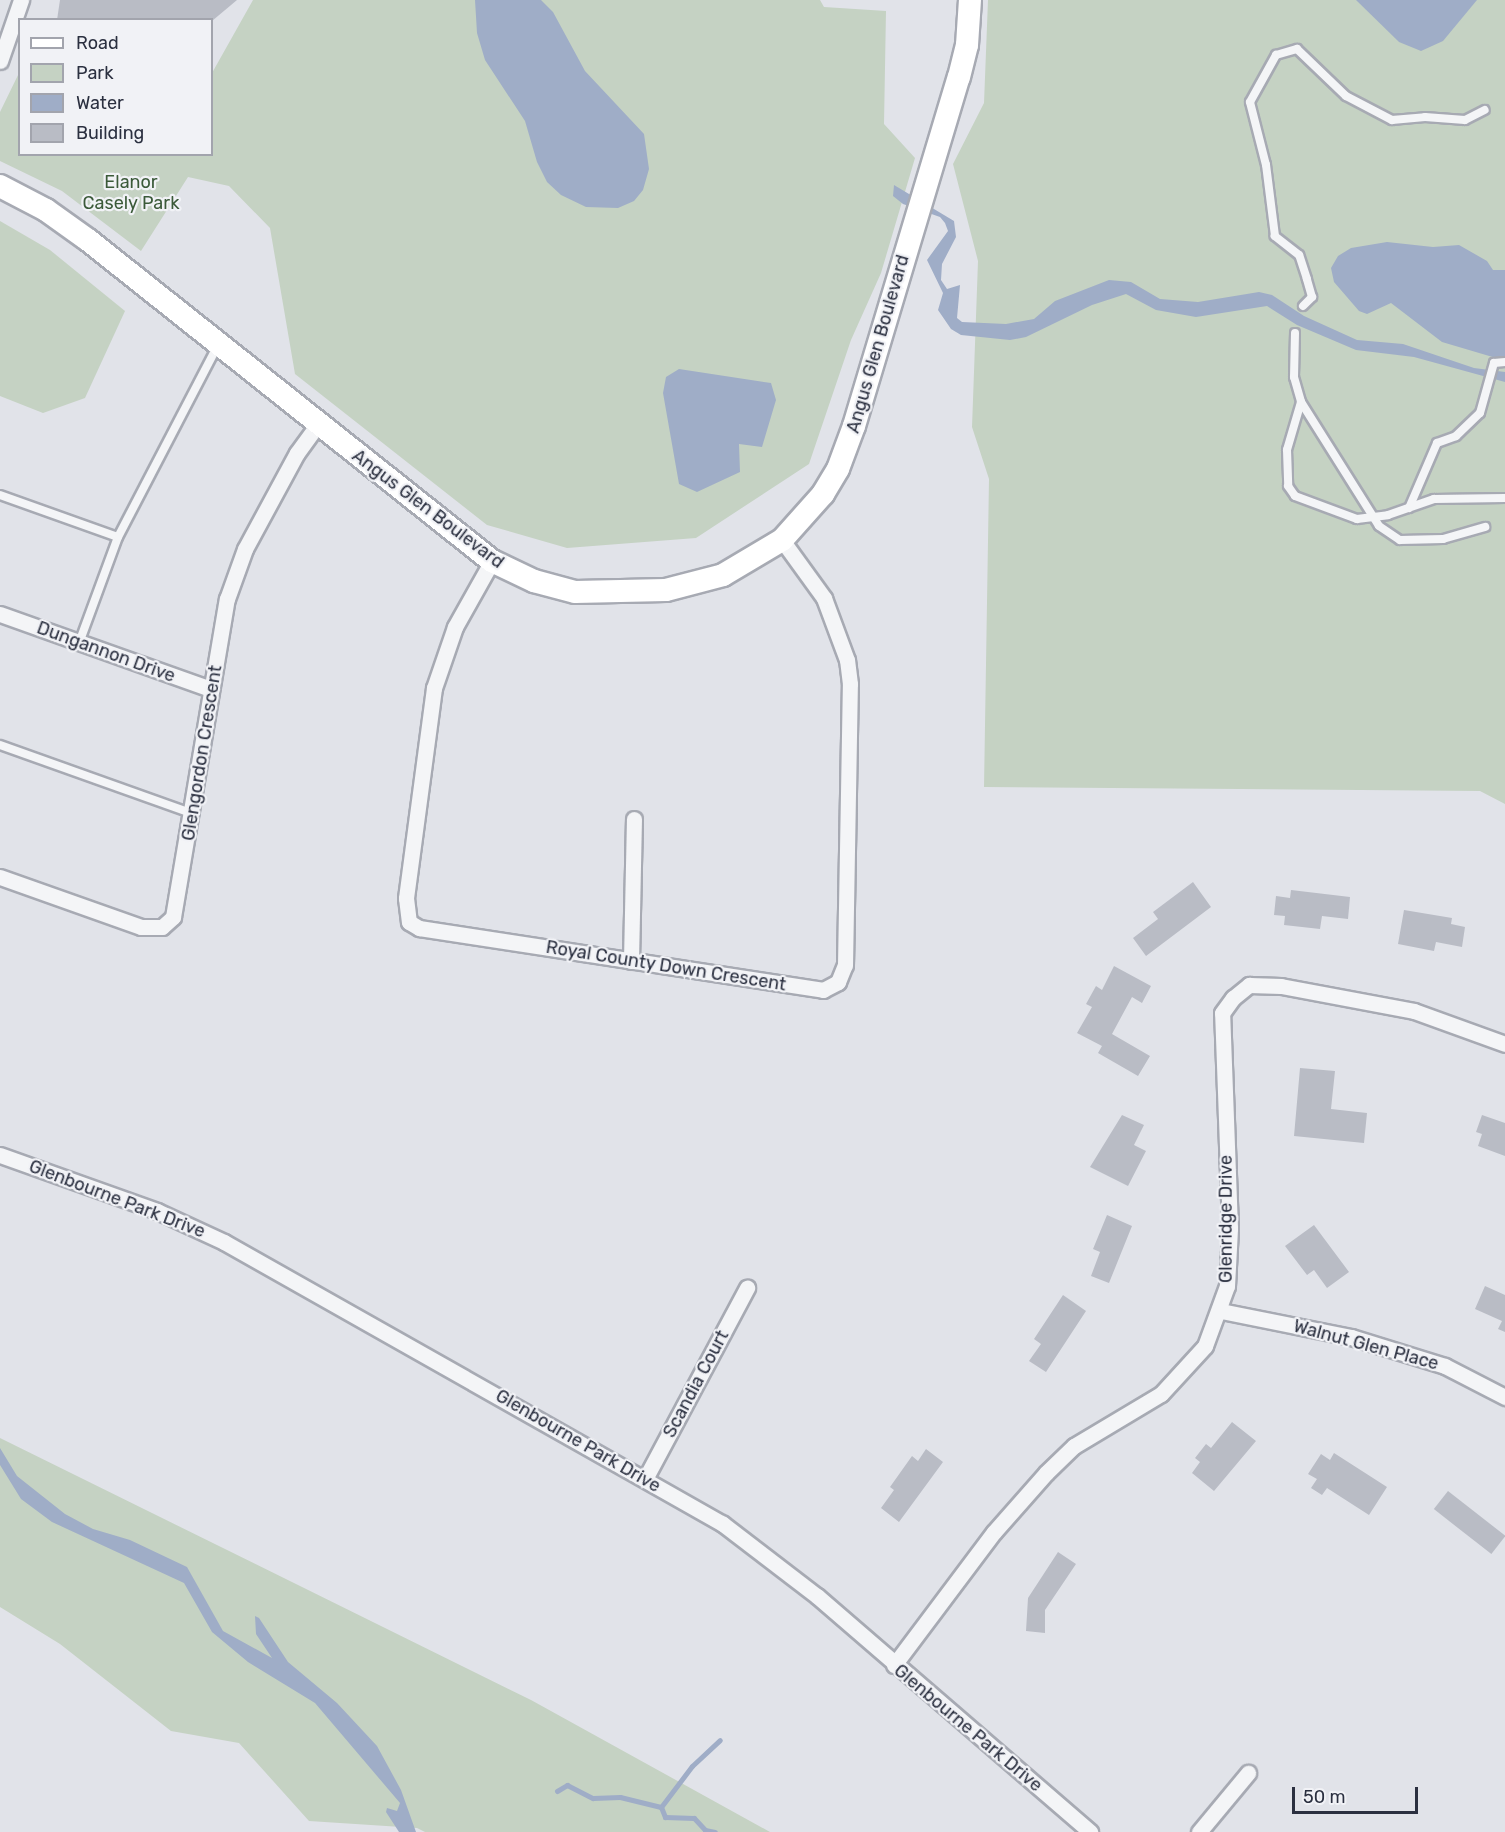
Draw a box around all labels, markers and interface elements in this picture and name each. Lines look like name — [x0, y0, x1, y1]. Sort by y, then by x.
legend — [18, 18, 213, 156]
text: Road — [76, 32, 119, 54]
text: Park — [76, 62, 113, 84]
text: Water — [76, 92, 124, 114]
text: Building — [76, 122, 144, 144]
park label: Elanor Casely Park — [82, 172, 180, 214]
street label: Angus Glen Boulevard — [842, 252, 914, 436]
street label: Angus Glen Boulevard — [348, 445, 508, 573]
street label: Dungannon Drive — [34, 617, 178, 687]
street label: Glengordon Crescent — [177, 664, 227, 842]
street label: Royal County Down Crescent — [544, 936, 788, 996]
street label: Glenbourne Park Drive — [26, 1155, 208, 1243]
street label: Glenridge Drive — [1215, 1155, 1237, 1283]
street label: Walnut Glen Place — [1291, 1315, 1441, 1375]
street label: Scandia Court — [659, 1327, 733, 1441]
street label: Glenbourne Park Drive — [492, 1385, 664, 1497]
street label: Glenbourne Park Drive — [889, 1660, 1047, 1796]
scale bar — [1295, 1775, 1421, 1813]
text: 50 m — [1303, 1786, 1346, 1808]

